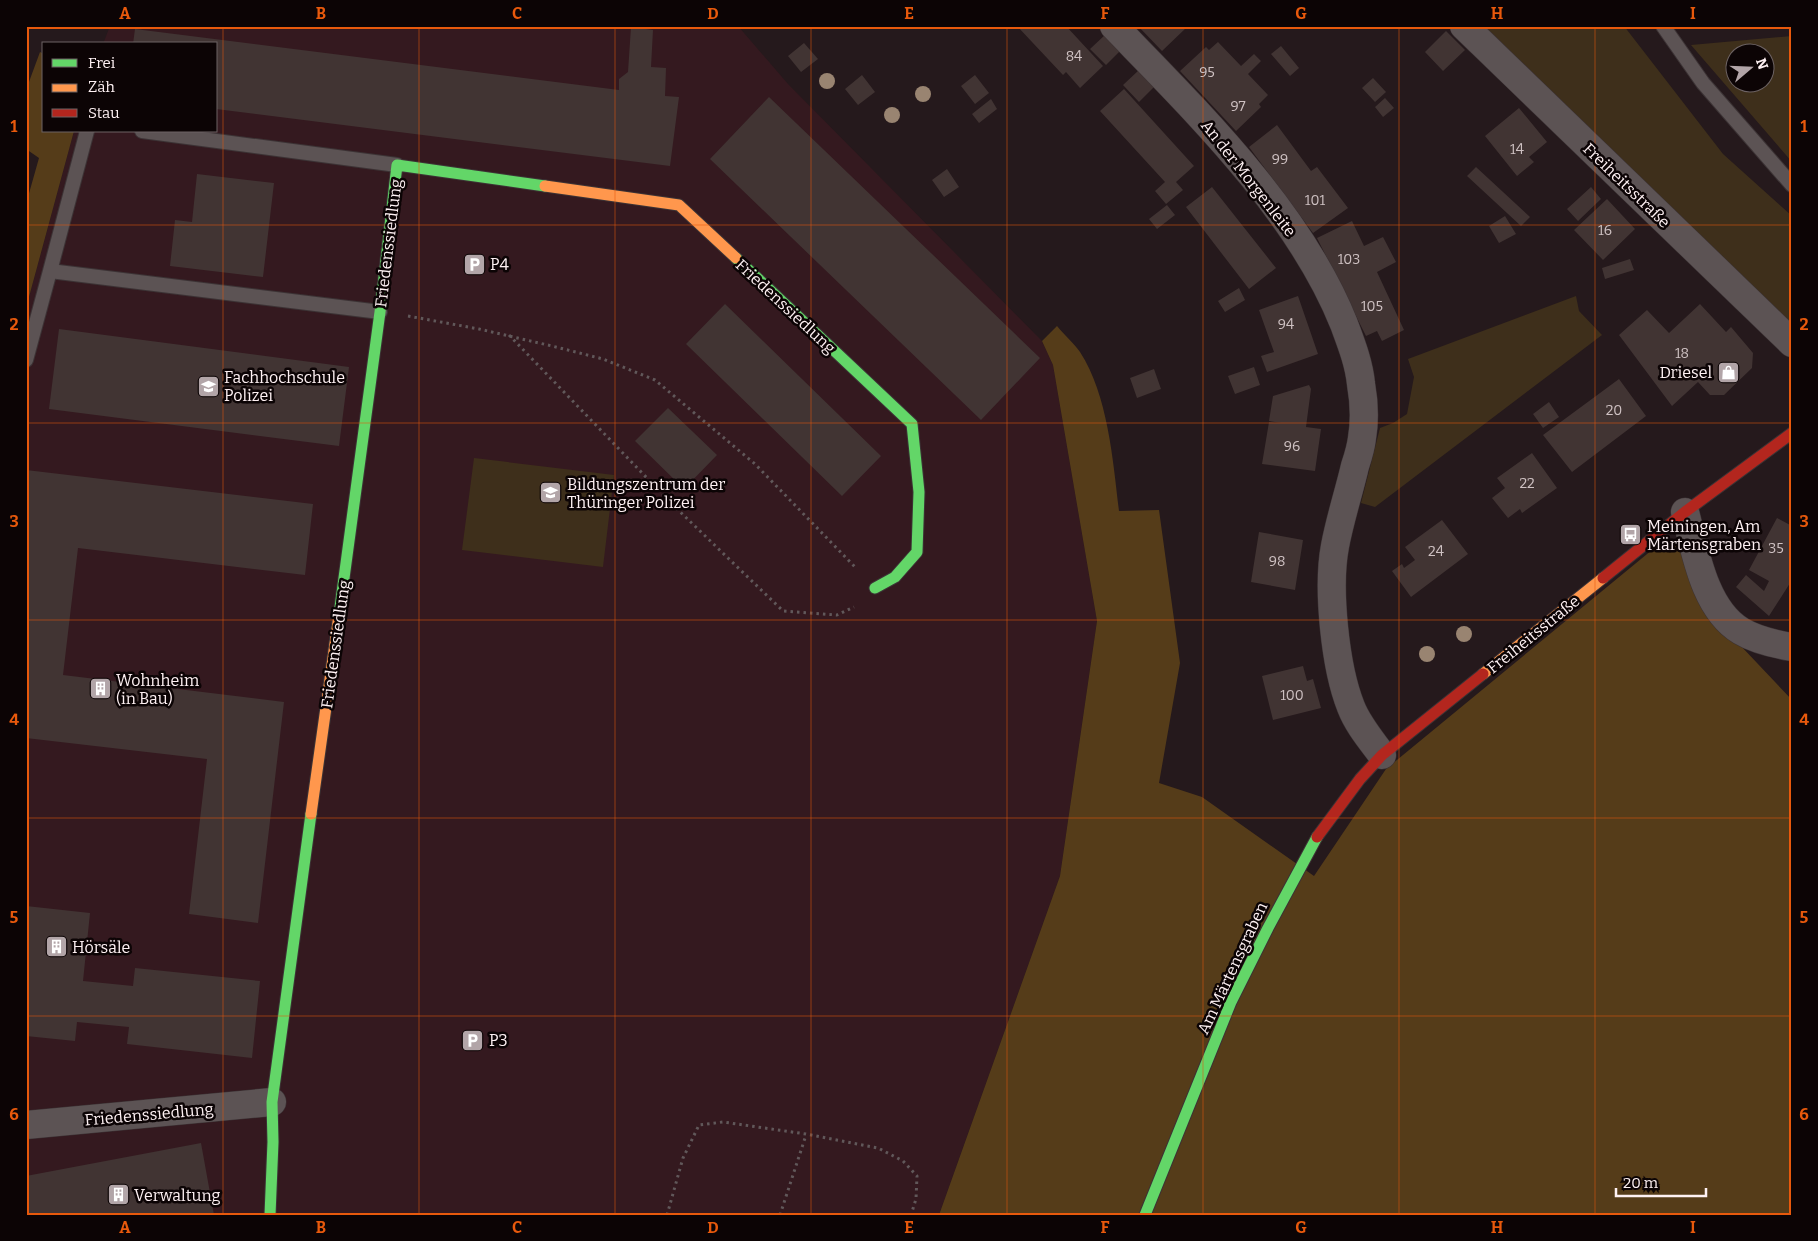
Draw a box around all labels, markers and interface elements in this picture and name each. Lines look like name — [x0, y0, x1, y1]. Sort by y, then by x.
text: A — [119, 4, 131, 23]
text: B — [316, 4, 326, 23]
text: C — [512, 4, 522, 23]
text: D — [707, 4, 719, 23]
text: E — [904, 4, 914, 23]
text: F — [1101, 4, 1110, 23]
text: G — [1295, 4, 1307, 23]
text: H — [1491, 4, 1504, 23]
text: I — [1690, 4, 1696, 23]
legend — [42, 42, 218, 132]
north arrow — [1726, 42, 1776, 92]
house number: 84 — [1066, 48, 1082, 65]
text: Frei — [88, 54, 116, 72]
text: N — [1752, 56, 1772, 72]
house number: 95 — [1199, 64, 1215, 81]
text: Zäh — [88, 78, 115, 96]
house number: 97 — [1230, 98, 1246, 115]
text: Stau — [88, 104, 120, 122]
street label: An der Morgenleite — [1197, 116, 1300, 240]
text: 1 — [11, 117, 18, 136]
text: 1 — [1801, 117, 1808, 136]
street label: Freiheitsstraße — [1579, 139, 1674, 232]
house number: 14 — [1510, 141, 1524, 158]
house number: 99 — [1272, 151, 1288, 168]
street label: Friedenssiedlung — [371, 178, 406, 308]
house number: 101 — [1305, 192, 1325, 209]
house number: 16 — [1598, 222, 1612, 239]
house number: 103 — [1338, 251, 1360, 268]
parking icon: P4 — [462, 252, 486, 276]
place label: P4 — [490, 255, 510, 274]
street label: Friedenssiedlung — [732, 255, 839, 357]
house number: 105 — [1361, 298, 1383, 315]
text: 2 — [9, 315, 19, 334]
text: 2 — [1799, 315, 1809, 334]
house number: 94 — [1278, 316, 1294, 333]
house number: 18 — [1675, 345, 1689, 362]
shop icon: Driesel — [1716, 360, 1740, 384]
place label: Driesel — [1659, 363, 1712, 382]
place label: Fachhochschule Polizei — [224, 368, 345, 405]
school or university icon: Fachhochschule Polizei — [196, 374, 220, 398]
house number: 20 — [1606, 402, 1622, 419]
house number: 96 — [1284, 438, 1300, 455]
place label: Bildungszentrum der Thüringer Polizei — [567, 475, 725, 512]
house number: 22 — [1519, 475, 1535, 492]
school or university icon: Bildungszentrum der Thüringer Polizei — [539, 481, 563, 505]
text: 3 — [9, 512, 19, 531]
text: 3 — [1799, 512, 1809, 531]
place label: Meiningen, Am Märtensgraben — [1647, 517, 1761, 554]
bus stop icon: Meiningen, Am Märtensgraben — [1619, 523, 1643, 547]
house number: 35 — [1768, 540, 1784, 557]
house number: 24 — [1428, 543, 1444, 560]
house number: 98 — [1269, 553, 1285, 570]
street label: Friedenssiedlung — [317, 579, 354, 709]
street label: Freiheitsstraße — [1483, 591, 1583, 677]
place label: Wohnheim (in Bau) — [116, 671, 199, 708]
building icon: Wohnheim (in Bau) — [88, 677, 112, 701]
house number: 100 — [1280, 687, 1304, 704]
text: 4 — [9, 710, 19, 729]
text: 4 — [1799, 710, 1809, 729]
street label: Am Märtensgraben — [1193, 899, 1271, 1037]
text: 5 — [10, 908, 19, 927]
text: 5 — [1800, 908, 1809, 927]
building icon: Hörsäle — [44, 935, 68, 959]
place label: Hörsäle — [72, 938, 130, 957]
parking icon: P3 — [461, 1028, 485, 1052]
place label: P3 — [489, 1031, 508, 1050]
street label: Friedenssiedlung — [84, 1099, 214, 1130]
text: 6 — [9, 1105, 19, 1124]
text: 6 — [1799, 1105, 1809, 1124]
scale bar — [1616, 1166, 1706, 1198]
text: 20 m — [1623, 1174, 1659, 1192]
building icon: Verwaltung — [106, 1183, 130, 1207]
place label: Verwaltung — [134, 1186, 221, 1205]
text: A — [119, 1218, 131, 1237]
text: B — [316, 1218, 326, 1237]
text: C — [512, 1218, 522, 1237]
text: D — [707, 1218, 719, 1237]
text: E — [904, 1218, 914, 1237]
text: F — [1101, 1218, 1110, 1237]
text: G — [1295, 1218, 1307, 1237]
text: H — [1491, 1218, 1504, 1237]
text: I — [1690, 1218, 1696, 1237]

